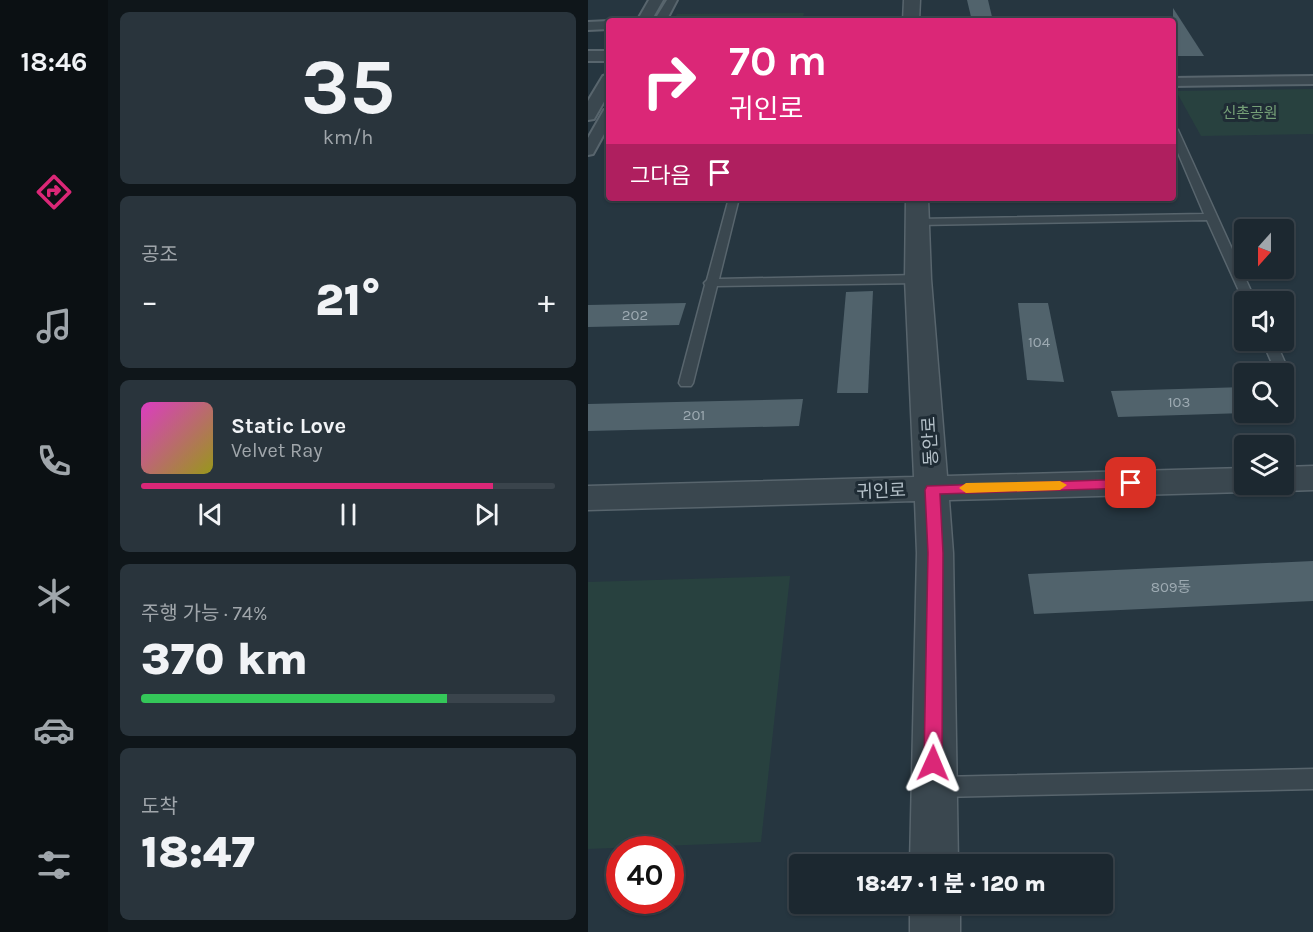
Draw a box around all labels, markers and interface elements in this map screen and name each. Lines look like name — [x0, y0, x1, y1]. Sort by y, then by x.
text: 70 m — [729, 36, 827, 86]
text: 35 — [301, 41, 395, 133]
icon: right — [630, 42, 708, 120]
text: 18:46 — [21, 46, 87, 78]
text: 귀인로 — [729, 93, 804, 125]
park label: 신촌공원 — [1222, 104, 1278, 122]
text: km/h — [323, 126, 373, 149]
icon: arrive — [703, 156, 736, 189]
text: 그다음 — [630, 163, 691, 189]
icon: directions — [33, 171, 75, 213]
north arrow — [1234, 219, 1294, 279]
map controls — [1234, 219, 1294, 495]
text: 공조 — [141, 243, 178, 266]
text: 21° — [315, 274, 381, 326]
text: − — [141, 282, 158, 320]
text: + — [538, 282, 555, 320]
button: sound — [1234, 291, 1294, 351]
icon: music — [33, 305, 75, 347]
house number: 202 — [622, 306, 648, 324]
house number: 104 — [1028, 333, 1051, 351]
button: search — [1234, 363, 1294, 423]
house number: 103 — [1168, 393, 1190, 411]
house number: 201 — [683, 406, 705, 424]
text: Static Love — [231, 413, 346, 439]
street label: 동안로 — [918, 416, 942, 466]
button: layers — [1234, 435, 1294, 495]
text: Velvet Ray — [231, 439, 323, 462]
icon: phone — [33, 440, 75, 482]
pin — [1105, 457, 1156, 508]
icon: arrive — [1114, 466, 1147, 499]
street label: 귀인로 — [856, 479, 906, 503]
icon: previous — [194, 498, 227, 531]
icon: pause — [332, 498, 365, 531]
icon: next — [470, 498, 503, 531]
icon: climate — [33, 575, 75, 617]
house number: 809동 — [1151, 578, 1191, 596]
text: 주행 가능 · 74% — [141, 602, 268, 625]
text: 370 km — [141, 633, 308, 685]
icon: car — [33, 709, 75, 751]
position arrow — [901, 731, 965, 795]
text: 도착 — [141, 795, 178, 818]
text: 18:47 — [141, 826, 255, 878]
speed limit sign: 40 — [606, 836, 684, 914]
icon: filters — [33, 844, 75, 886]
text: 18:47 · 1 분 · 120 m — [856, 871, 1046, 897]

